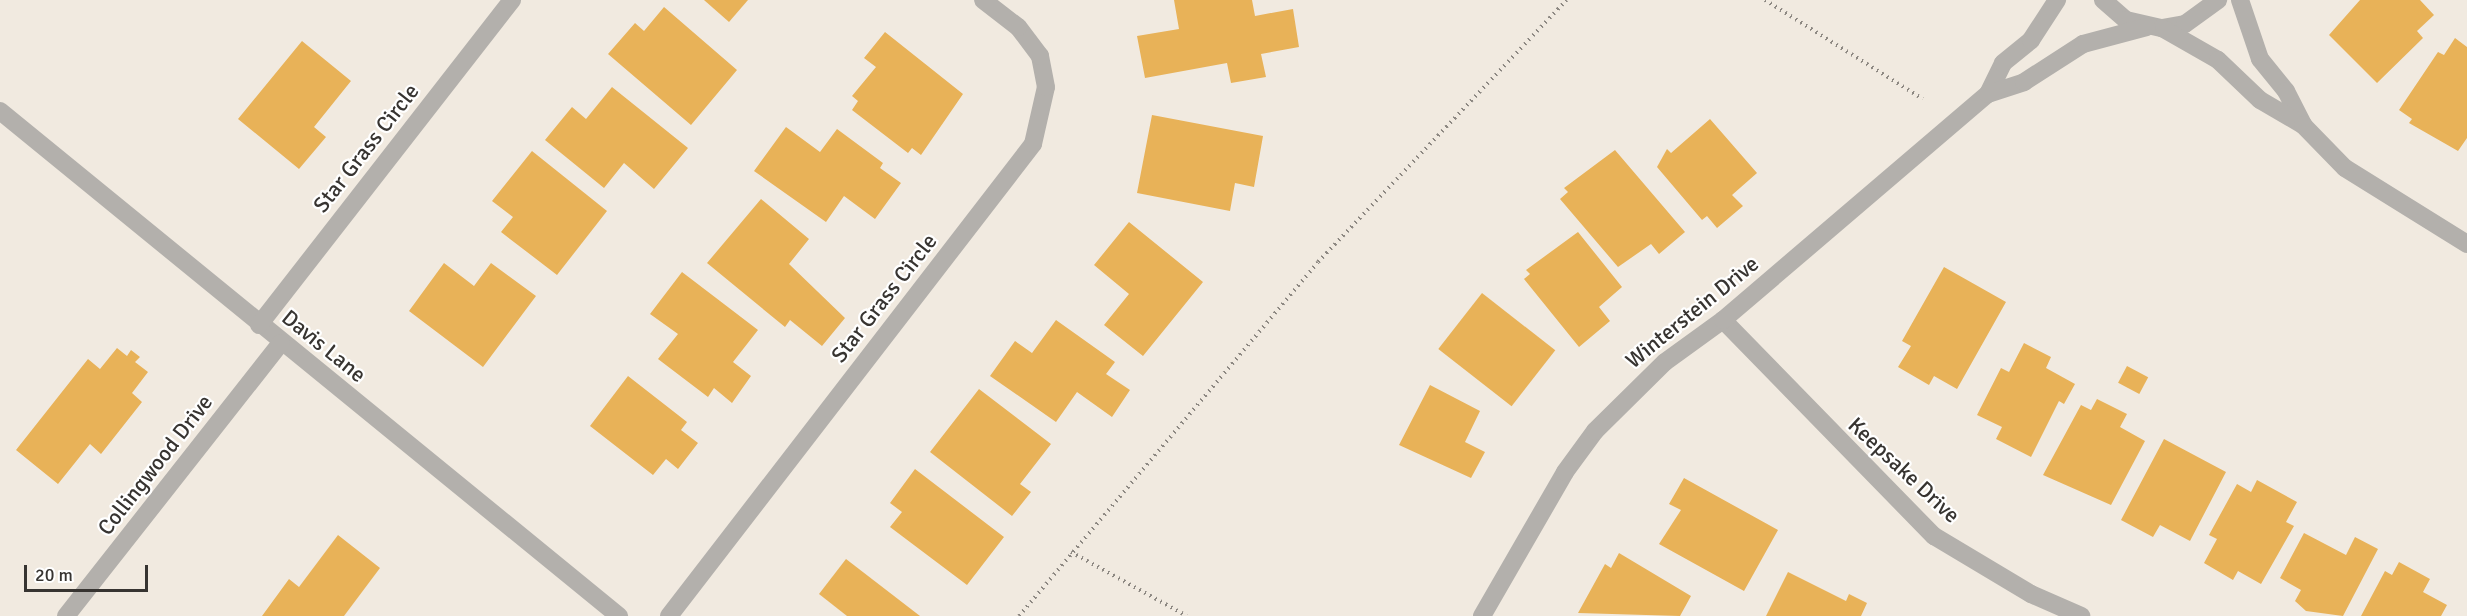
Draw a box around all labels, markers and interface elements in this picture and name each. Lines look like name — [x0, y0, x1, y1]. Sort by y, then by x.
street label: Star Grass Circle — [308, 78, 424, 218]
street label: Star Grass Circle — [826, 228, 942, 368]
street label: Winterstein Drive — [1620, 250, 1764, 374]
street label: Davis Lane — [277, 304, 371, 388]
street label: Collingwood Drive — [92, 390, 218, 540]
street label: Keepsake Drive — [1843, 412, 1965, 528]
scale bar — [27, 553, 152, 591]
text: 20 m — [35, 564, 73, 586]

